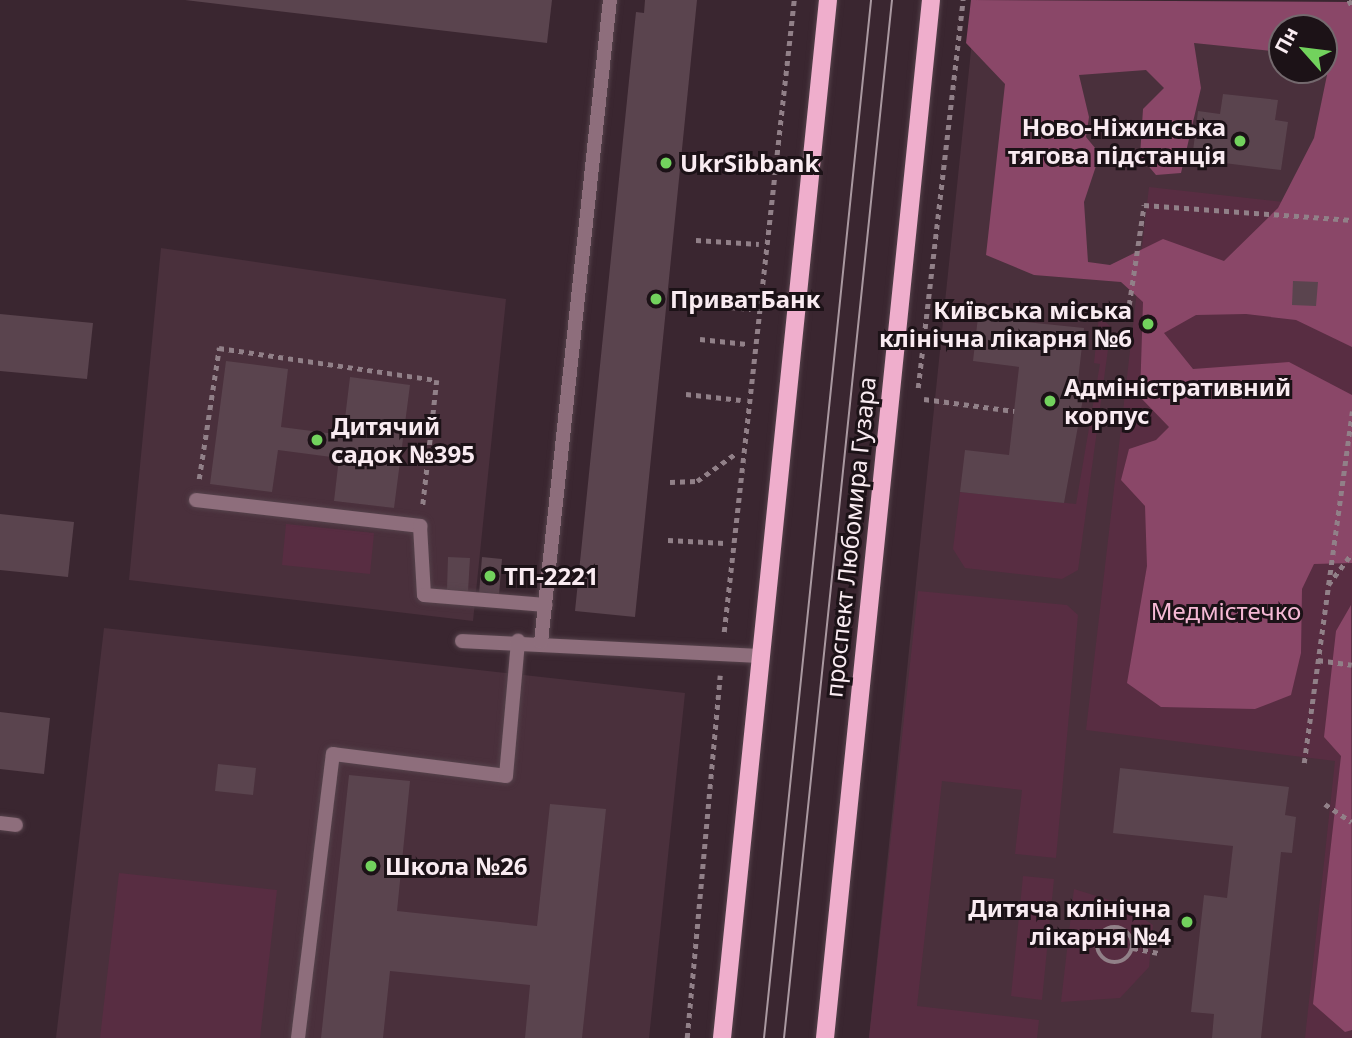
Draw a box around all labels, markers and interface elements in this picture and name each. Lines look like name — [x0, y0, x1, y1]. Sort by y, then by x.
north arrow — [1268, 14, 1338, 84]
text: Пн — [1268, 22, 1304, 58]
place label: Ново-Ніжинська тягова підстанція — [1008, 113, 1226, 169]
marker: Ново-Ніжинська тягова підстанція — [1232, 133, 1248, 149]
place label: UkrSibbank — [680, 149, 819, 177]
marker: UkrSibbank — [658, 155, 674, 171]
place label: ПриватБанк — [670, 285, 821, 313]
marker: ПриватБанк — [648, 291, 664, 307]
place label: Київська міська клінічна лікарня №6 — [879, 296, 1132, 352]
marker: Київська міська клінічна лікарня №6 — [1138, 314, 1158, 334]
place label: Адміністративний корпус — [1064, 373, 1291, 429]
street label: проспект Любомира Гузара — [819, 375, 881, 699]
marker: Адміністративний корпус — [1042, 393, 1058, 409]
place label: Дитячий садок №395 — [331, 412, 475, 468]
marker: Дитячий садок №395 — [309, 432, 325, 448]
place label: ТП-2221 — [504, 562, 599, 590]
marker: ТП-2221 — [482, 568, 498, 584]
park label: Медмістечко — [1151, 597, 1301, 625]
place label: Школа №26 — [385, 852, 527, 880]
marker: Школа №26 — [363, 858, 379, 874]
place label: Дитяча клінічна лікарня №4 — [968, 894, 1171, 950]
marker: Дитяча клінічна лікарня №4 — [1177, 912, 1197, 932]

